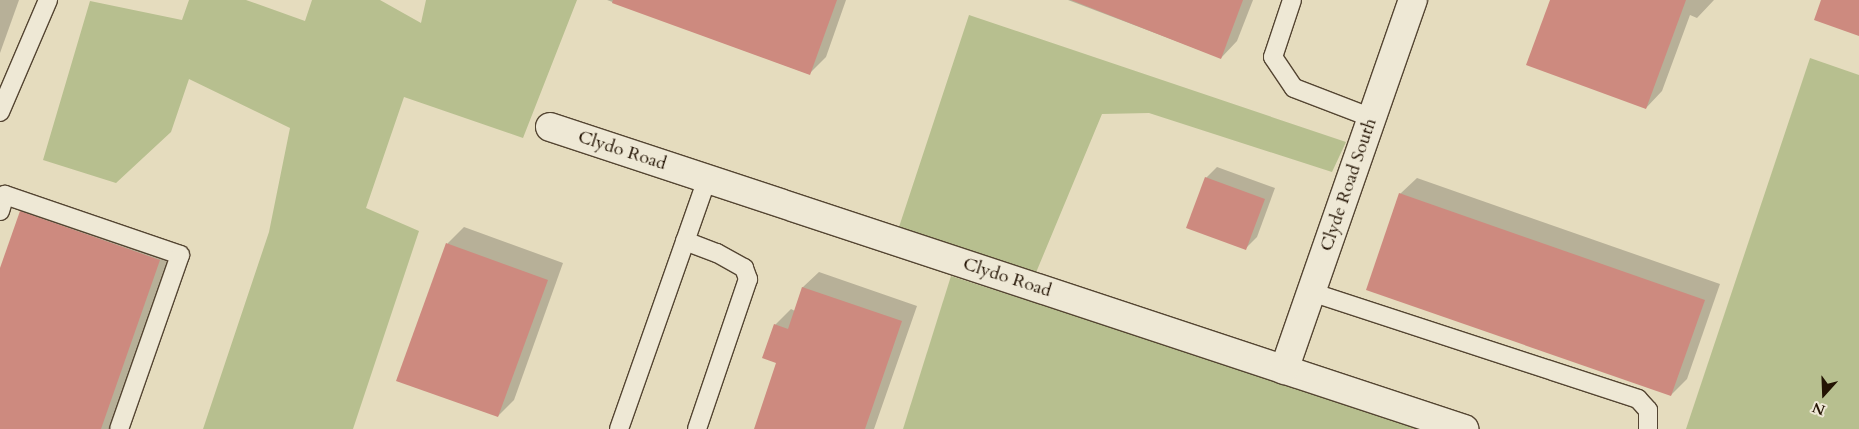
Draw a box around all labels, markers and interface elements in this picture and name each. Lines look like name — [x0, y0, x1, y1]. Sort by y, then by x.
street label: Clyde Road South — [1316, 116, 1382, 254]
street label: Clydo Road — [575, 127, 669, 175]
street label: Clydo Road — [960, 254, 1054, 302]
north arrow — [1799, 369, 1849, 419]
text: N — [1810, 398, 1828, 420]

